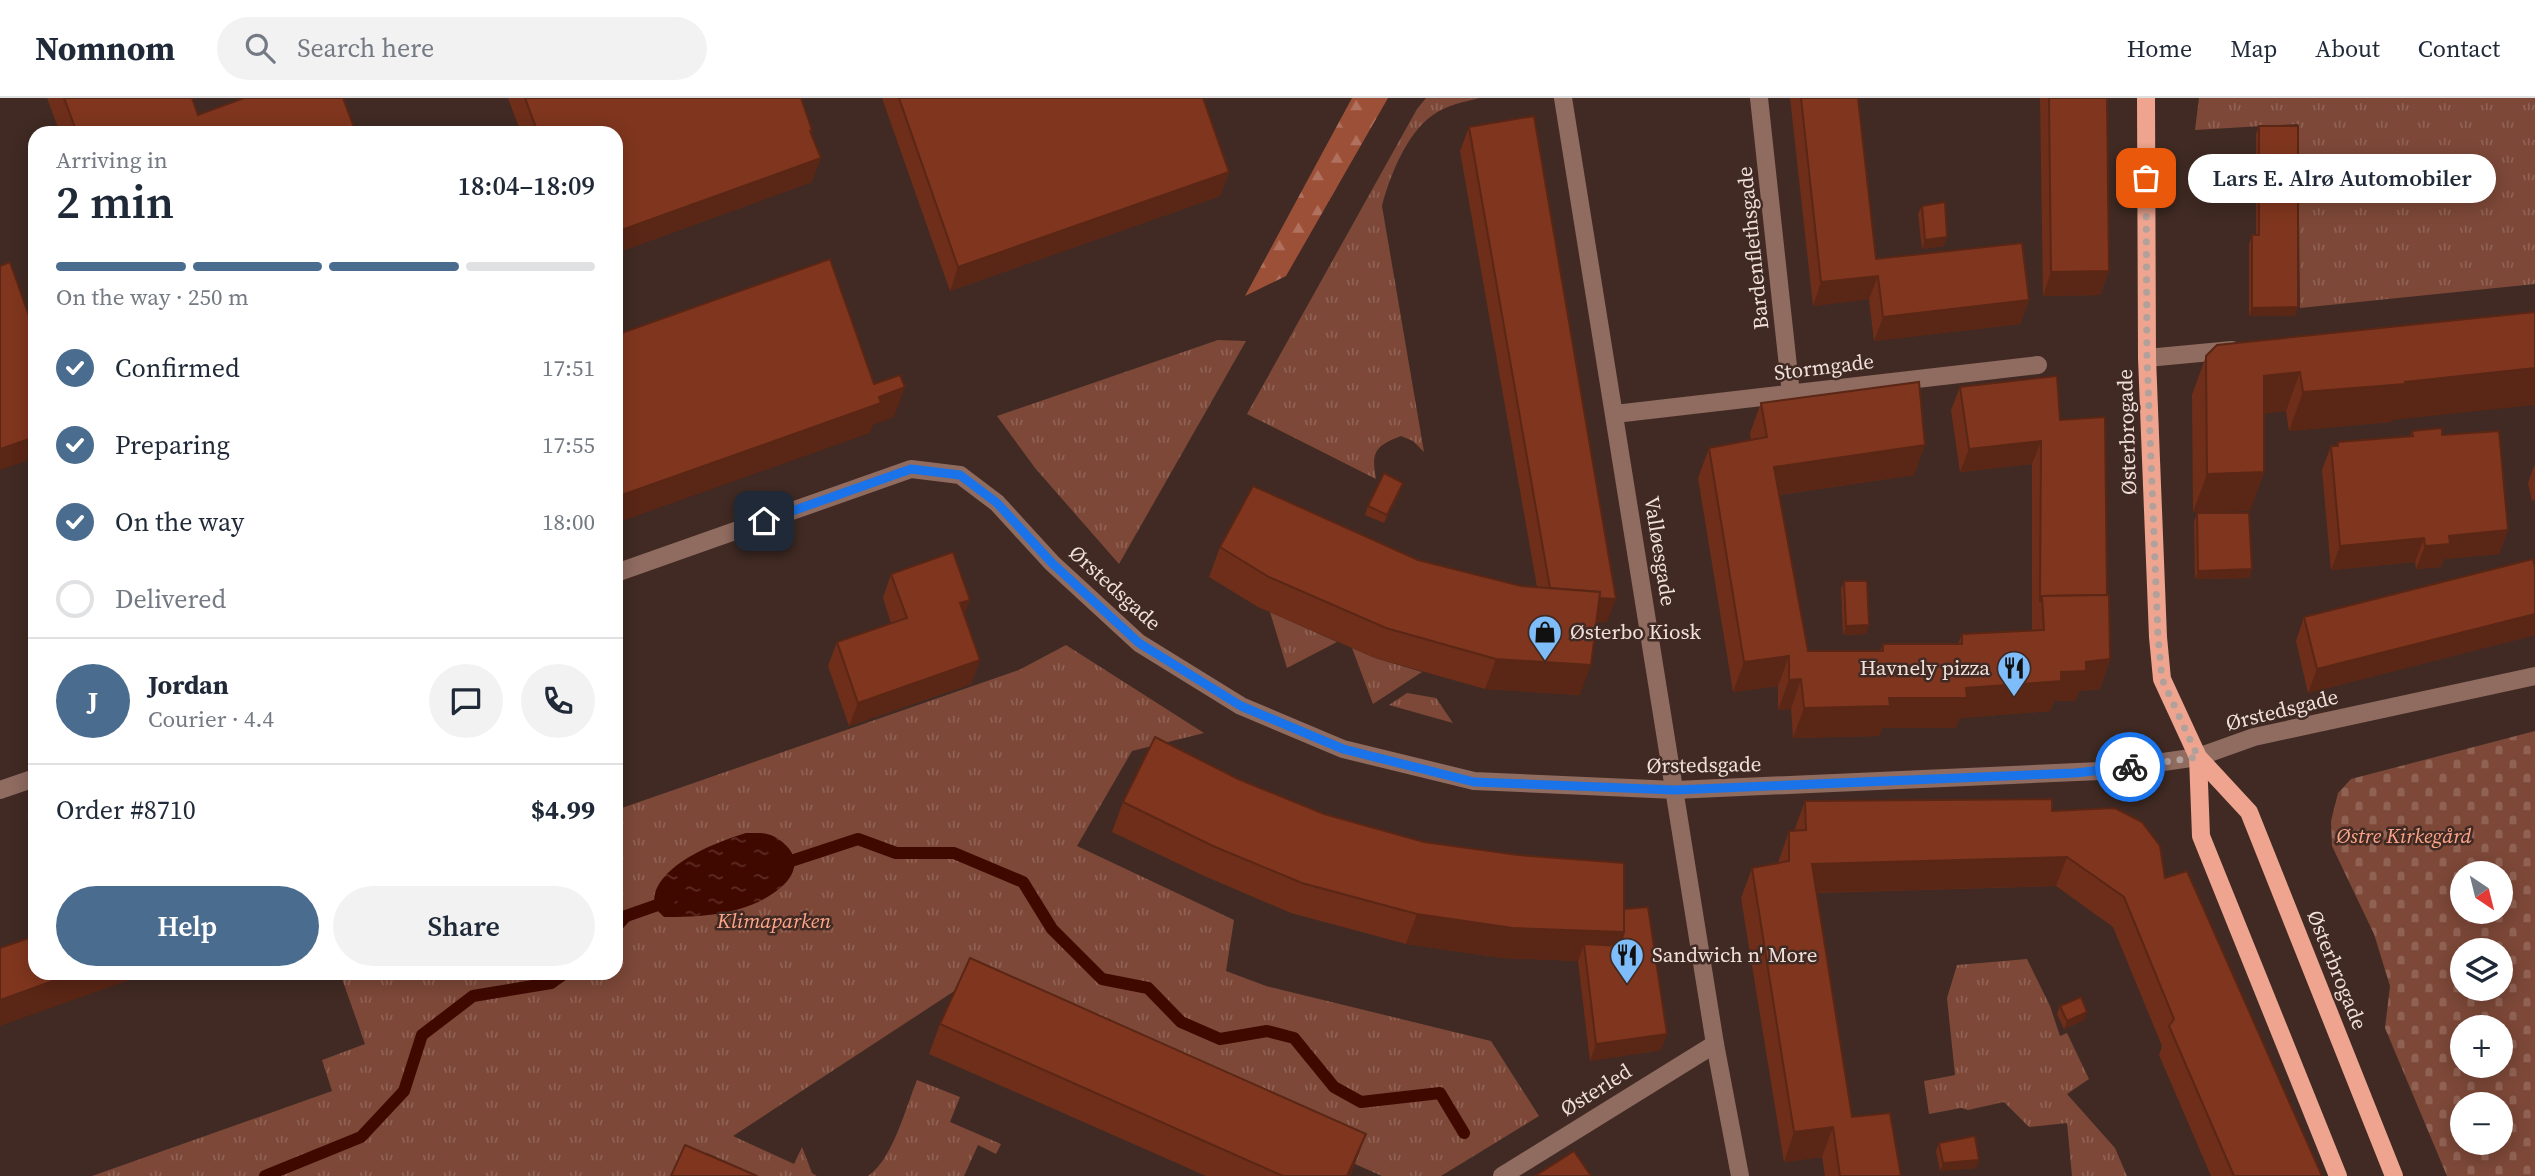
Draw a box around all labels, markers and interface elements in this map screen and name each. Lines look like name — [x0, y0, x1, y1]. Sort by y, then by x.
search box — [217, 17, 707, 80]
text: Nomnom — [35, 26, 175, 71]
icon: search — [241, 29, 279, 67]
text: Search here — [297, 30, 434, 66]
text: Home — [2127, 32, 2192, 65]
text: Map — [2230, 32, 2277, 65]
text: About — [2315, 32, 2380, 65]
text: Contact — [2418, 32, 2500, 65]
text: Arriving in — [56, 144, 168, 176]
pin — [2116, 148, 2176, 208]
callout: Lars E. Alrø Automobiler — [2188, 154, 2496, 202]
icon: bag — [2127, 159, 2165, 197]
text: Lars E. Alrø Automobiler — [2212, 162, 2472, 194]
street label: Bardenflethsgade — [1730, 165, 1775, 331]
text: 18:04–18:09 — [458, 168, 595, 204]
text: 2 min — [56, 170, 174, 233]
text: On the way · 250 m — [56, 281, 249, 313]
street label: Stormgade — [1772, 346, 1876, 387]
icon: check — [56, 349, 94, 387]
text: Confirmed — [115, 350, 240, 386]
text: 17:51 — [542, 352, 595, 384]
street label: Østerbrogade — [2110, 368, 2143, 496]
icon: check — [56, 426, 94, 464]
text: Preparing — [115, 427, 230, 463]
text: 17:55 — [542, 429, 595, 461]
pin — [734, 491, 794, 551]
street label: Valløesgade — [1638, 494, 1683, 608]
icon: home — [745, 502, 783, 540]
icon: check — [56, 503, 94, 541]
text: On the way — [115, 504, 244, 540]
text: 18:00 — [542, 506, 595, 538]
street label: Ørstedsgade — [1063, 538, 1168, 637]
text: Delivered — [115, 581, 226, 617]
shop icon: Østerbo Kiosk — [1526, 613, 1564, 662]
place label: Østerbo Kiosk — [1570, 617, 1701, 646]
restaurant icon: Havnely pizza — [1995, 649, 2033, 698]
place label: Havnely pizza — [1860, 653, 1990, 682]
button: chat — [429, 664, 503, 738]
button: phone — [521, 664, 595, 738]
text: Jordan — [148, 667, 229, 703]
street label: Ørstedsgade — [2223, 682, 2341, 737]
text: J — [88, 683, 98, 719]
text: Courier · 4.4 — [148, 703, 274, 735]
courier — [2095, 732, 2165, 802]
icon: bike — [2111, 748, 2149, 786]
street label: Ørstedsgade — [1646, 749, 1762, 780]
text: Order #8710 — [56, 792, 196, 828]
text: $4.99 — [531, 792, 595, 828]
park label: Østre Kirkegård — [2335, 821, 2472, 850]
north arrow — [2450, 861, 2513, 924]
map controls — [2450, 861, 2513, 1155]
button: Help — [56, 886, 319, 966]
button: Share — [333, 886, 595, 966]
park label: Klimaparken — [716, 906, 831, 935]
street label: Østerbrogade — [2300, 906, 2375, 1034]
restaurant icon: Sandwich n' More — [1608, 936, 1646, 985]
button: layers — [2450, 938, 2513, 1001]
place label: Sandwich n' More — [1652, 940, 1817, 969]
button: + — [2450, 1015, 2513, 1078]
street label: Østerled — [1555, 1056, 1637, 1123]
button: − — [2450, 1092, 2513, 1155]

